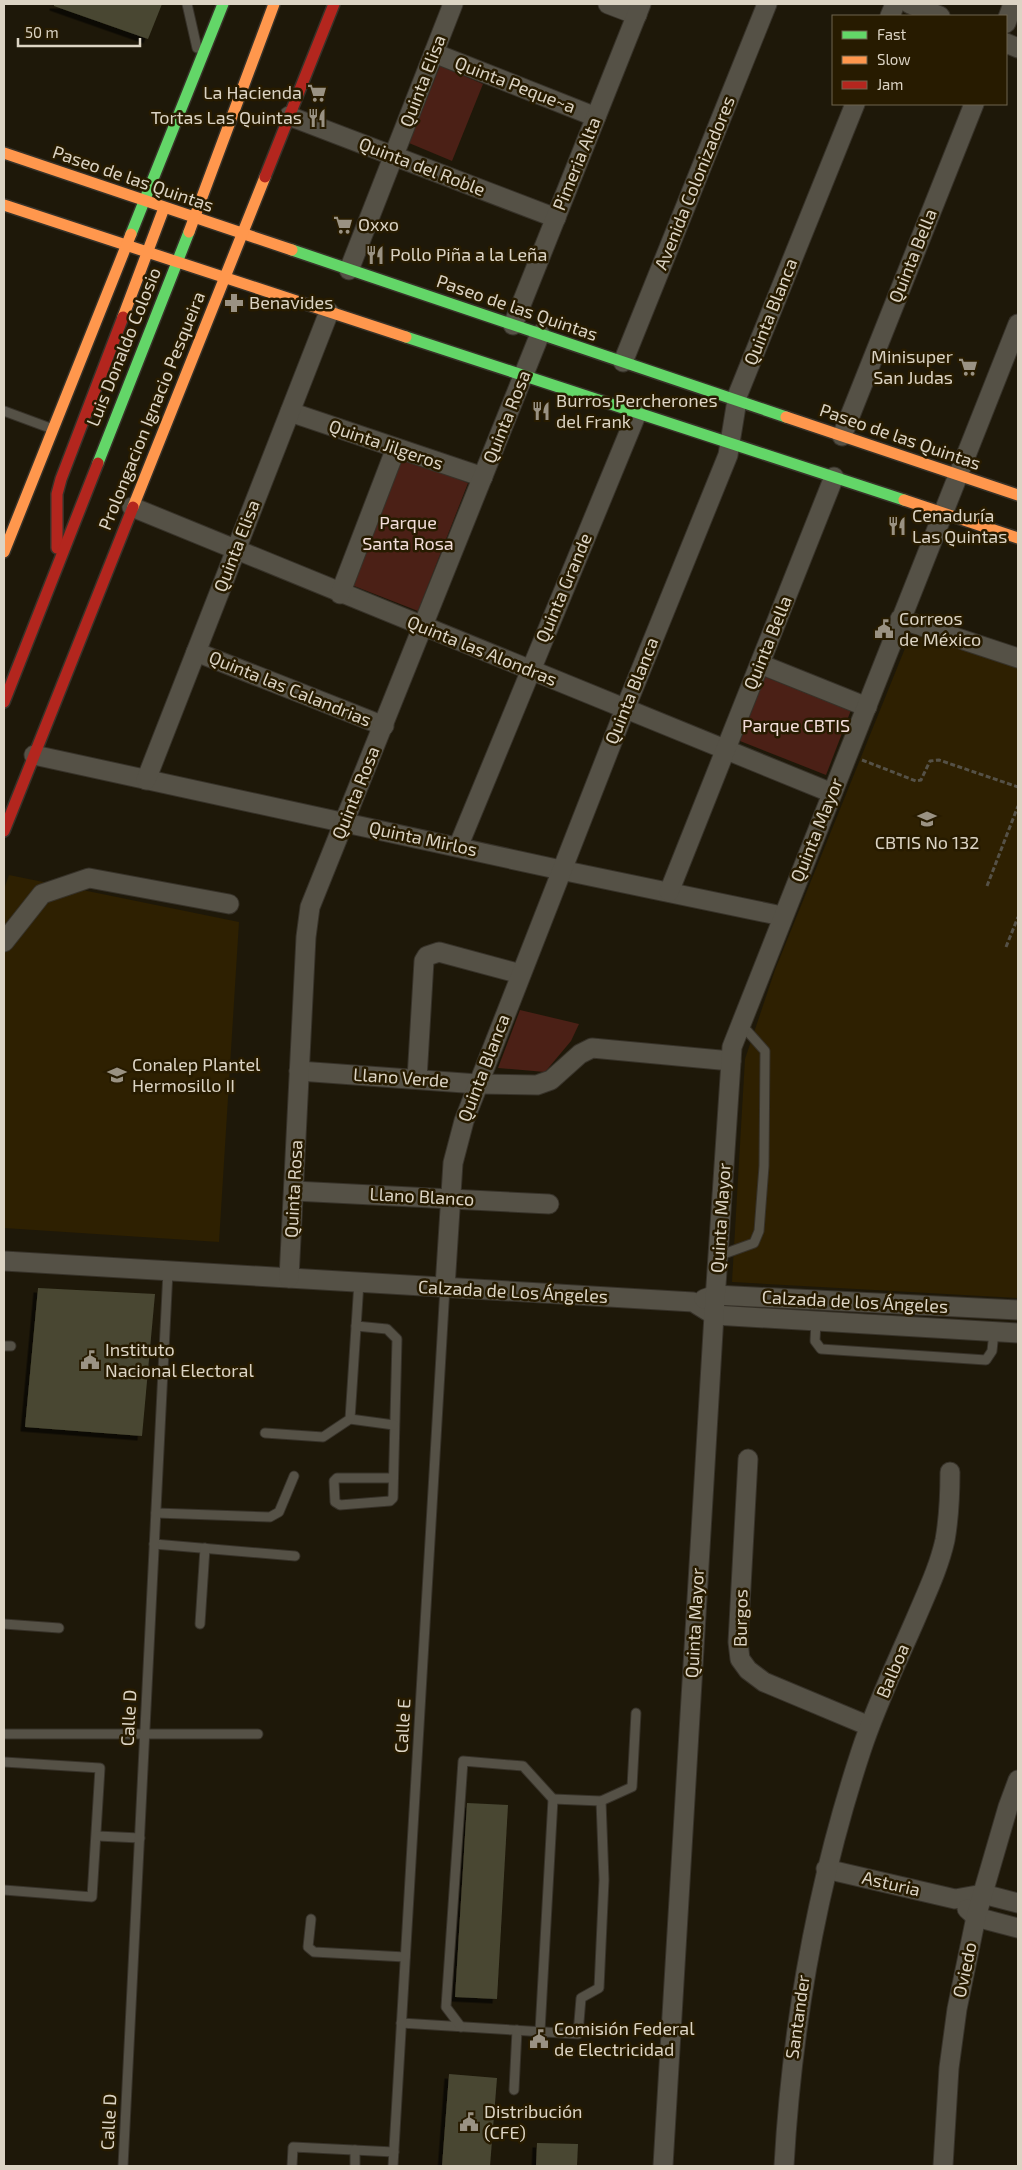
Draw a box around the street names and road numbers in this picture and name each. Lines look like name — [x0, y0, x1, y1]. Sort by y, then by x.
street label: Quinta Elisa — [394, 31, 450, 130]
street label: Quinta Peque~a — [452, 51, 579, 117]
street label: Avenida Colonizadores — [649, 93, 739, 273]
street label: Pimeria Alta — [547, 114, 605, 214]
street label: Quinta del Roble — [356, 132, 489, 200]
street label: Paseo de las Quintas — [50, 140, 217, 216]
street label: Quinta Bella — [883, 205, 941, 306]
street label: Quinta Blanca — [739, 255, 802, 368]
street label: Luis Donaldo Colosio — [81, 264, 165, 429]
street label: Paseo de las Quintas — [434, 269, 601, 345]
street label: Prolongacion Ignacio Pesqueira — [93, 288, 209, 533]
street label: Quinta Rosa — [477, 367, 535, 466]
street label: Paseo de las Quintas — [817, 398, 984, 474]
street label: Quinta Jilgeros — [326, 414, 446, 474]
street label: Quinta Elisa — [208, 496, 264, 595]
street label: Quinta Grande — [530, 530, 596, 646]
street label: Quinta Bella — [738, 592, 796, 693]
street label: Quinta las Alondras — [404, 610, 561, 690]
street label: Quinta Blanca — [600, 634, 663, 747]
street label: Quinta las Calandrias — [206, 645, 375, 731]
street label: Quinta Rosa — [326, 743, 384, 842]
street label: Quinta Mayor — [785, 774, 847, 885]
street label: Quinta Mirlos — [367, 816, 479, 860]
street label: Quinta Blanca — [452, 1011, 514, 1125]
street label: Llano Verde — [353, 1063, 450, 1091]
street label: Quinta Rosa — [279, 1139, 307, 1239]
street label: Quinta Mayor — [705, 1162, 735, 1274]
street label: Llano Blanco — [369, 1182, 475, 1210]
street label: Calzada de Los Ángeles — [417, 1275, 609, 1307]
street label: Calzada de los Ángeles — [761, 1285, 949, 1317]
street label: Quinta Mayor — [680, 1567, 708, 1679]
street label: Burgos — [728, 1589, 752, 1647]
street label: Balboa — [871, 1640, 913, 1701]
street label: Calle D — [116, 1689, 140, 1747]
street label: Calle E — [390, 1698, 414, 1754]
street label: Asturia — [860, 1866, 922, 1900]
street label: Oviedo — [947, 1940, 981, 2000]
street label: Santander — [780, 1973, 814, 2060]
street label: Calle D — [96, 2093, 120, 2151]

